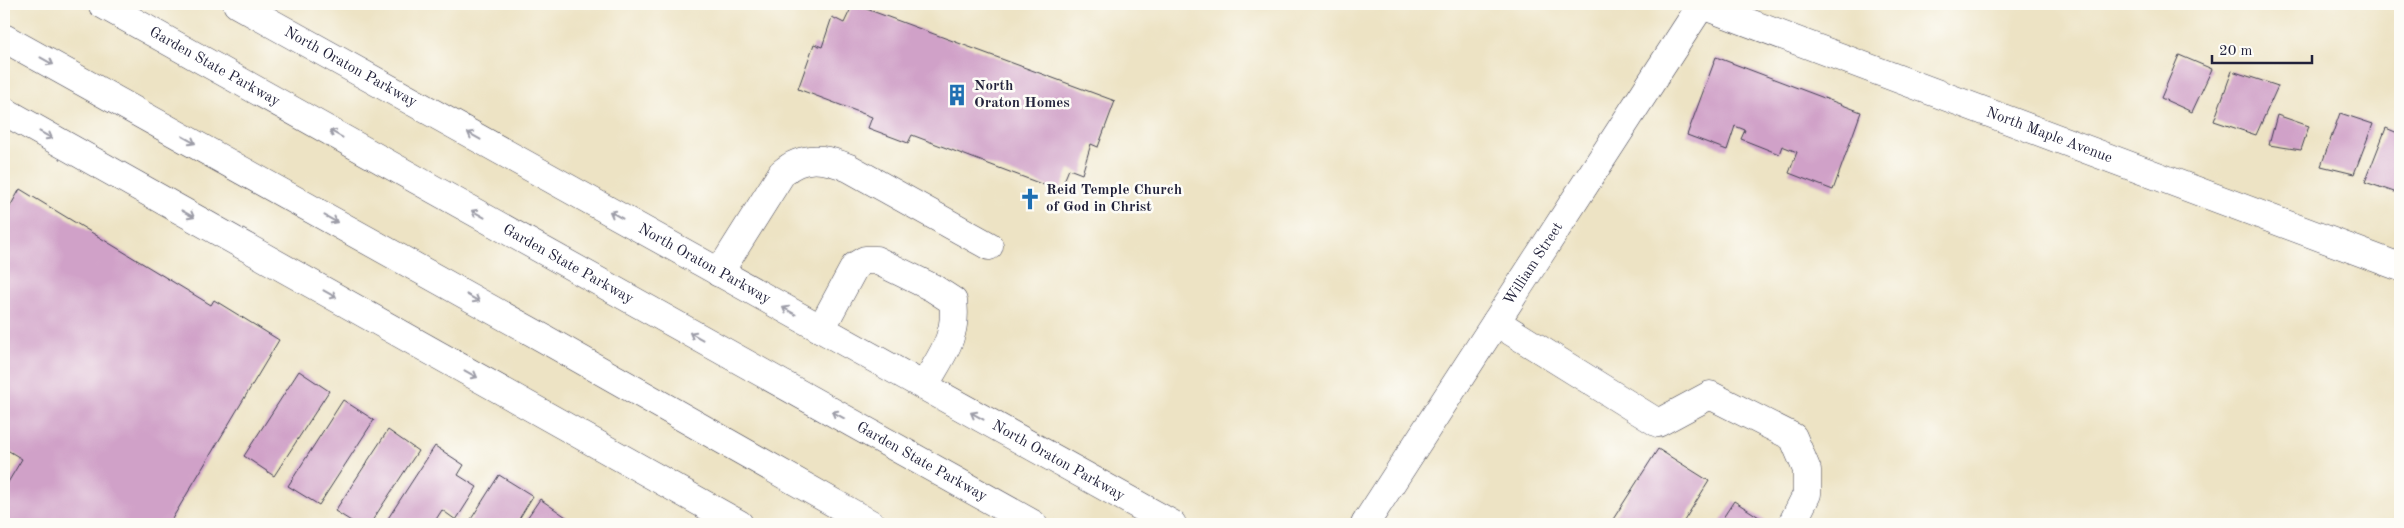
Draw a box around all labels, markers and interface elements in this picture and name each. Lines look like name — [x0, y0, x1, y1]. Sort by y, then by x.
street label: North Oraton Parkway — [282, 24, 419, 110]
street label: Garden State Parkway — [147, 25, 283, 109]
scale bar — [2212, 32, 2312, 64]
text: 20 m — [2219, 44, 2253, 59]
one-way arrow — [39, 57, 53, 67]
place label: North Oraton Homes — [974, 79, 1070, 111]
building icon: North Oraton Homes — [944, 82, 970, 108]
street label: North Maple Avenue — [1984, 105, 2114, 166]
one-way arrow — [329, 129, 344, 139]
one-way arrow — [39, 130, 54, 140]
one-way arrow — [467, 131, 482, 141]
one-way arrow — [181, 135, 196, 145]
place label: Reid Temple Church of God in Christ — [1046, 183, 1182, 215]
church icon: Reid Temple Church of God in Christ — [1017, 186, 1043, 212]
one-way arrow — [471, 208, 485, 218]
one-way arrow — [180, 210, 195, 220]
one-way arrow — [609, 210, 624, 220]
one-way arrow — [323, 215, 337, 225]
street label: William Street — [1501, 220, 1566, 308]
street label: North Oraton Parkway — [636, 221, 773, 307]
street label: Garden State Parkway — [500, 222, 636, 307]
one-way arrow — [322, 289, 337, 299]
one-way arrow — [465, 294, 479, 304]
one-way arrow — [782, 306, 797, 315]
one-way arrow — [689, 330, 704, 340]
one-way arrow — [464, 369, 478, 379]
one-way arrow — [830, 410, 845, 420]
one-way arrow — [970, 410, 984, 420]
street label: North Oraton Parkway — [990, 418, 1127, 504]
street label: Garden State Parkway — [854, 419, 990, 504]

